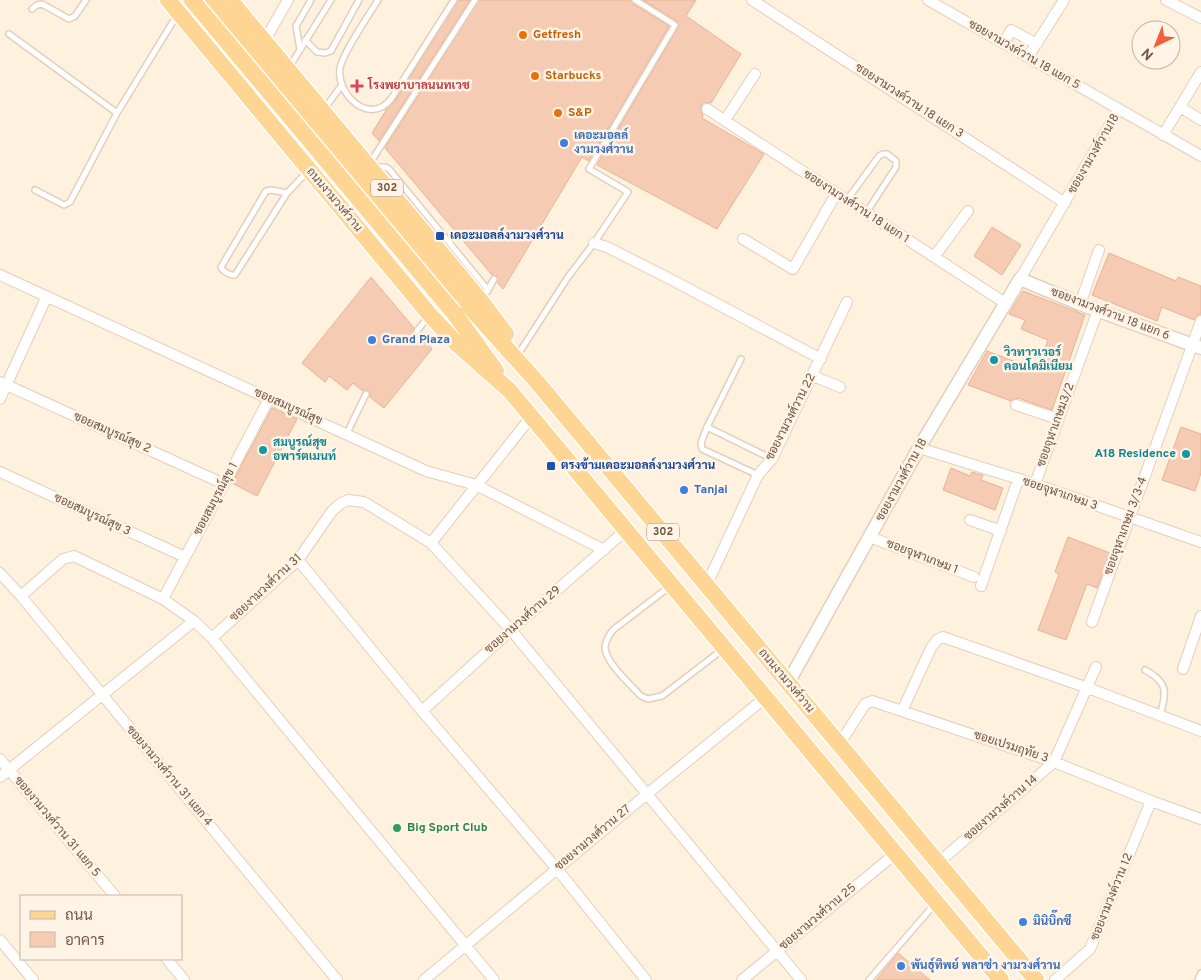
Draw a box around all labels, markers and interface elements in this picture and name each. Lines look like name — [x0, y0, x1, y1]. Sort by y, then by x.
street label: ซอยงามวงค์วาน 18 แยก 5 — [965, 15, 1083, 94]
north arrow — [1131, 20, 1181, 70]
place label: Getfresh — [533, 27, 581, 43]
marker: Getfresh — [517, 29, 529, 41]
text: N — [1139, 44, 1158, 63]
street label: ซอยงามวงค์วาน 18 แยก 3 — [852, 59, 967, 142]
place label: Starbucks — [545, 68, 601, 84]
marker: Starbucks — [529, 70, 541, 82]
place label: โรงพยาบาลนนทเวช — [367, 77, 470, 94]
marker: โรงพยาบาลนนทเวช — [350, 79, 364, 93]
place label: S&P — [568, 105, 592, 121]
marker: S&P — [552, 107, 564, 119]
street label: ซอยงามวงศ์วาน18 — [1064, 110, 1123, 197]
place label: เดอะมอลล์ งามวงศ์วาน — [574, 127, 634, 158]
marker: เดอะมอลล์ งามวงศ์วาน — [558, 137, 570, 149]
street label: ถนนงามวงศ์วาน — [302, 164, 367, 236]
street label: ซอยงามวงศ์วาน 18 แยก 1 — [800, 166, 913, 247]
road number: 302 — [371, 180, 403, 197]
place label: เดอะมอลล์งามวงศ์วาน — [450, 227, 564, 244]
marker: เดอะมอลล์งามวงศ์วาน — [434, 230, 446, 242]
street label: ซอยงามวงศ์วาน 18 แยก 6 — [1048, 283, 1172, 344]
place label: Grand Plaza — [382, 332, 450, 348]
marker: Grand Plaza — [366, 334, 378, 346]
place label: วิวทาวเวอร์ คอนโดมิเนียม — [1003, 344, 1073, 375]
marker: วิวทาวเวอร์ คอนโดมิเนียม — [988, 354, 1000, 366]
street label: ซอยงามวงศ์วาน 22 — [761, 370, 820, 463]
street label: ซอยจุฬาเกษม3/2 — [1033, 381, 1079, 469]
street label: ซอยสมบูรณ์สุข — [251, 384, 325, 429]
street label: ซอยสมบูรณ์สุข 2 — [71, 408, 154, 457]
place label: สมบูรณ์สุข อพาร์ตเมนท์ — [273, 434, 337, 465]
street label: ซอยงามวงศ์วาน 18 — [872, 435, 932, 525]
marker: สมบูรณ์สุข อพาร์ตเมนท์ — [257, 444, 269, 456]
place label: A18 Residence — [1094, 446, 1176, 462]
marker: A18 Residence — [1180, 448, 1192, 460]
place label: ตรงข้ามเดอะมอลล์งามวงศ์วาน — [561, 457, 715, 474]
street label: ซอยสมบูรณ์สุข 1 — [189, 459, 242, 538]
marker: ตรงข้ามเดอะมอลล์งามวงศ์วาน — [545, 460, 557, 472]
street label: ซอยจุฬาเกษม 3 — [1020, 474, 1100, 514]
street label: ซอยจุฬาเกษม 3/3-4 — [1101, 475, 1151, 577]
place label: Tanjai — [694, 482, 728, 498]
marker: Tanjai — [678, 484, 690, 496]
street label: ซอยสมบูรณ์สุข 3 — [51, 489, 134, 540]
road number: 302 — [647, 524, 679, 540]
street label: ซอยจุฬาเกษม 1 — [884, 536, 960, 578]
street label: ซอยงามวงศ์วาน 31 — [226, 550, 305, 626]
street label: ซอยงามวงศ์วาน 29 — [481, 582, 564, 657]
street label: ถนนงามวงศ์วาน — [754, 645, 819, 717]
street label: ซอยงามวงศ์วาน 31 แยก 4 — [122, 722, 217, 830]
street label: ซอยเปรมฤทัย 3 — [972, 727, 1050, 767]
street label: ซอยงามวงค์วาน 14 — [960, 771, 1041, 845]
street label: ซอยงามวงศ์วาน 31 แยก 5 — [10, 773, 105, 881]
street label: ซอยงามวงศ์วาน 27 — [551, 801, 634, 875]
place label: Big Sport Club — [407, 820, 488, 836]
marker: Big Sport Club — [391, 822, 403, 834]
street label: ซอยงามวงค์วาน 12 — [1086, 851, 1137, 943]
street label: ซอยงามวงศ์วาน 25 — [775, 879, 860, 954]
legend — [20, 895, 182, 960]
text: ถนน — [65, 907, 93, 926]
place label: มินิบิ๊กซี — [1033, 909, 1072, 930]
marker: มินิบิ๊กซี — [1017, 916, 1029, 928]
text: อาคาร — [65, 932, 105, 951]
place label: พันธุ์ทิพย์ พลาซ่า งามวงศ์วาน — [911, 957, 1061, 974]
marker: พันธุ์ทิพย์ พลาซ่า งามวงศ์วาน — [895, 960, 907, 972]

